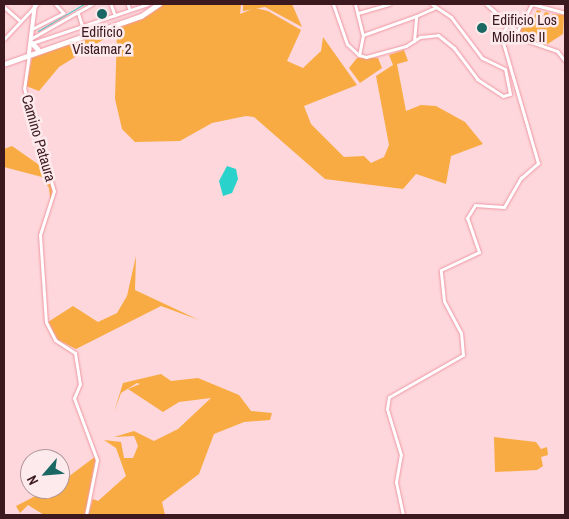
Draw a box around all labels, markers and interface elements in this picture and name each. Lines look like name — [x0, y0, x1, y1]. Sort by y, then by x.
marker: Edificio Vistamar 2 — [96, 8, 108, 20]
place label: Edificio Los Molinos II — [492, 10, 557, 45]
place label: Edificio Vistamar 2 — [72, 22, 132, 57]
marker: Edificio Los Molinos II — [476, 22, 488, 34]
street label: Camino Pataura — [18, 92, 60, 184]
north arrow — [20, 449, 70, 499]
text: N — [23, 473, 42, 488]

